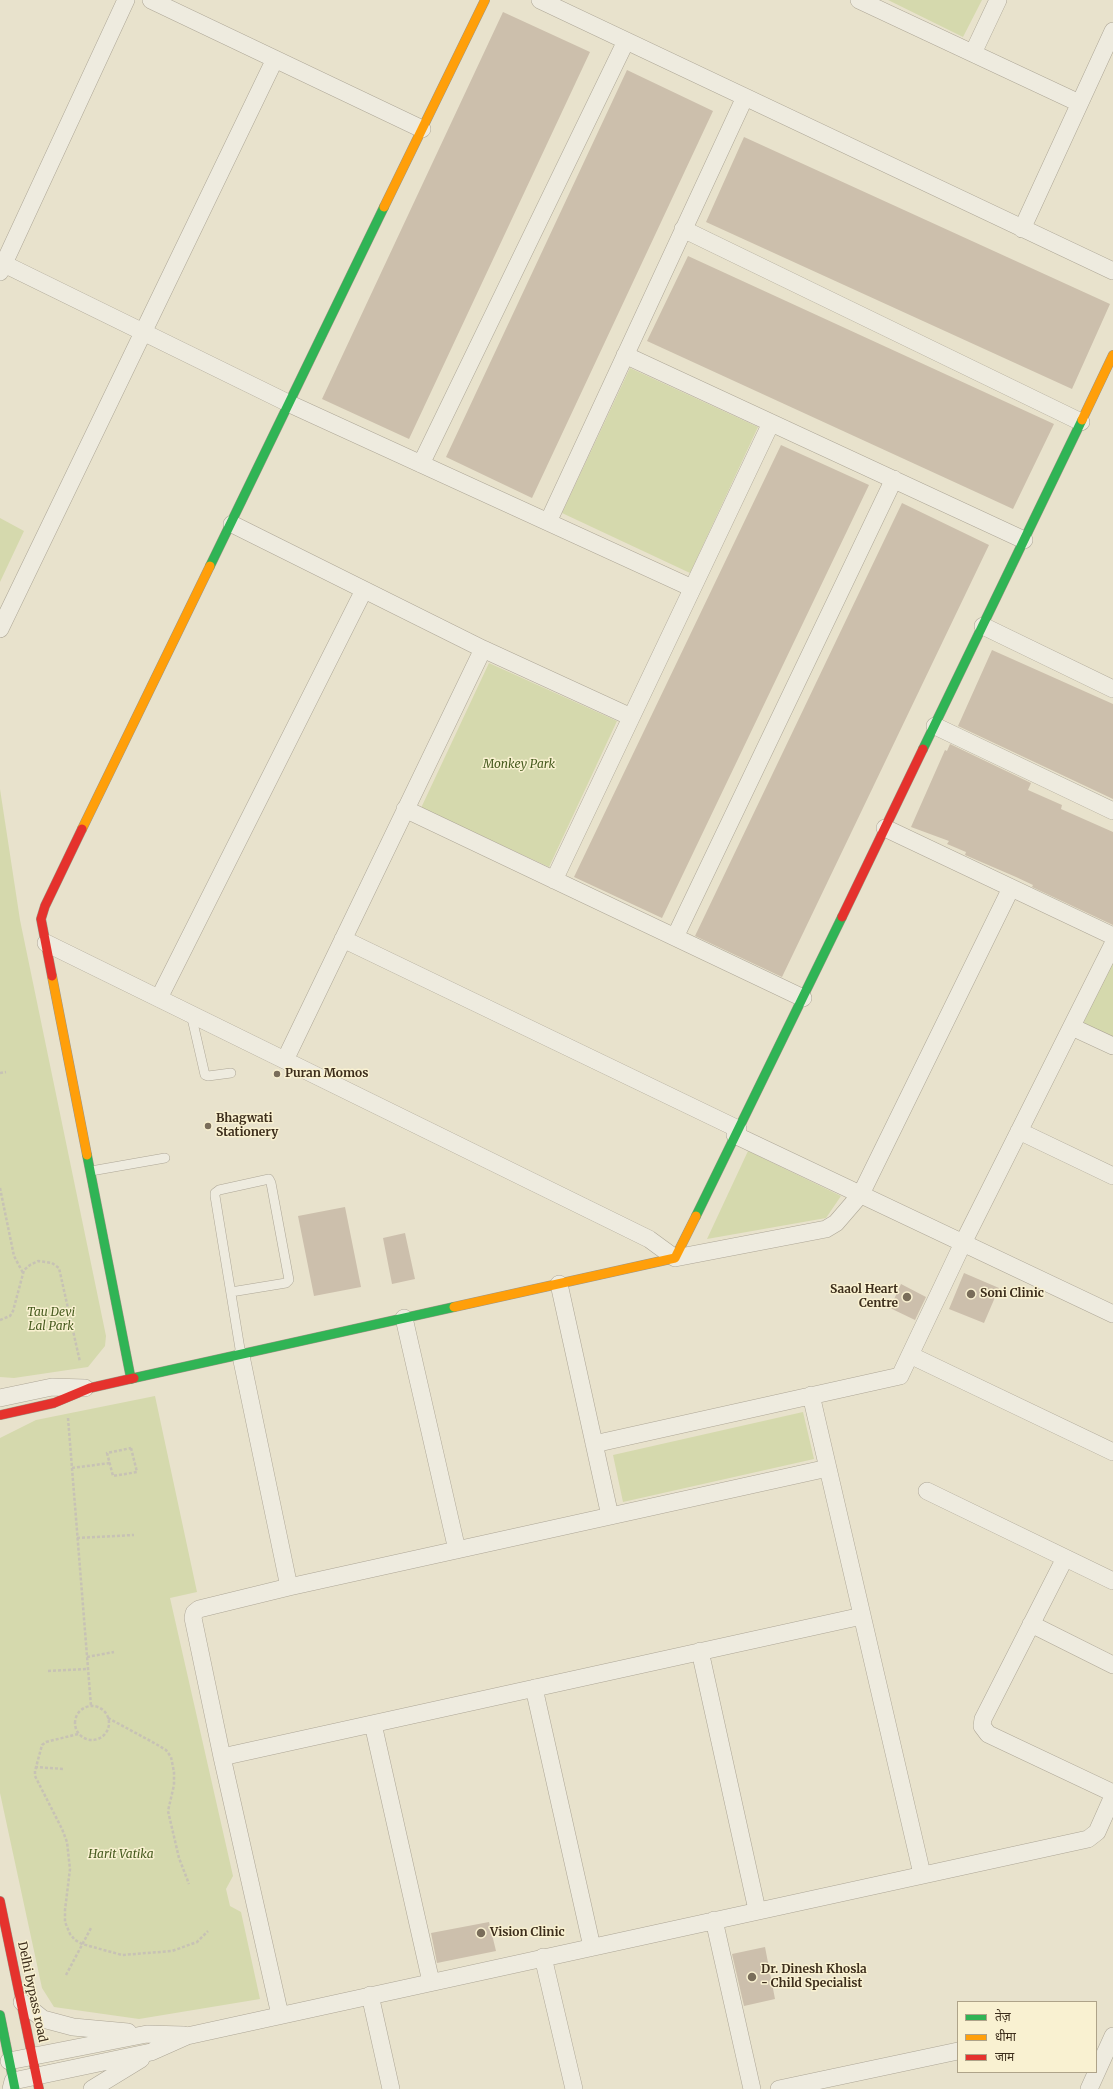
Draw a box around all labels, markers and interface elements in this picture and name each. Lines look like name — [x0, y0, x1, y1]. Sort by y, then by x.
park label: Monkey Park — [483, 758, 555, 772]
place label: Puran Momos — [285, 1067, 368, 1081]
marker: Puran Momos — [272, 1069, 282, 1079]
place label: Bhagwati Stationery — [216, 1112, 278, 1140]
marker: Bhagwati Stationery — [203, 1121, 213, 1131]
place label: Saaol Heart Centre — [830, 1283, 898, 1311]
place label: Soni Clinic — [980, 1287, 1044, 1301]
marker: Soni Clinic — [965, 1288, 977, 1300]
marker: Saaol Heart Centre — [901, 1291, 913, 1303]
park label: Tau Devi Lal Park — [27, 1306, 75, 1334]
park label: Harit Vatika — [88, 1848, 154, 1862]
place label: Vision Clinic — [490, 1926, 565, 1940]
marker: Vision Clinic — [475, 1927, 487, 1939]
street label: Delhi bypass road — [14, 1940, 50, 2044]
place label: Dr. Dinesh Khosla - Child Specialist — [761, 1963, 867, 1991]
marker: Dr. Dinesh Khosla - Child Specialist — [746, 1971, 758, 1983]
legend — [957, 2001, 1097, 2073]
text: तेज़ — [995, 2009, 1011, 2024]
text: धीमा — [995, 2029, 1016, 2044]
text: जाम — [995, 2049, 1014, 2064]

